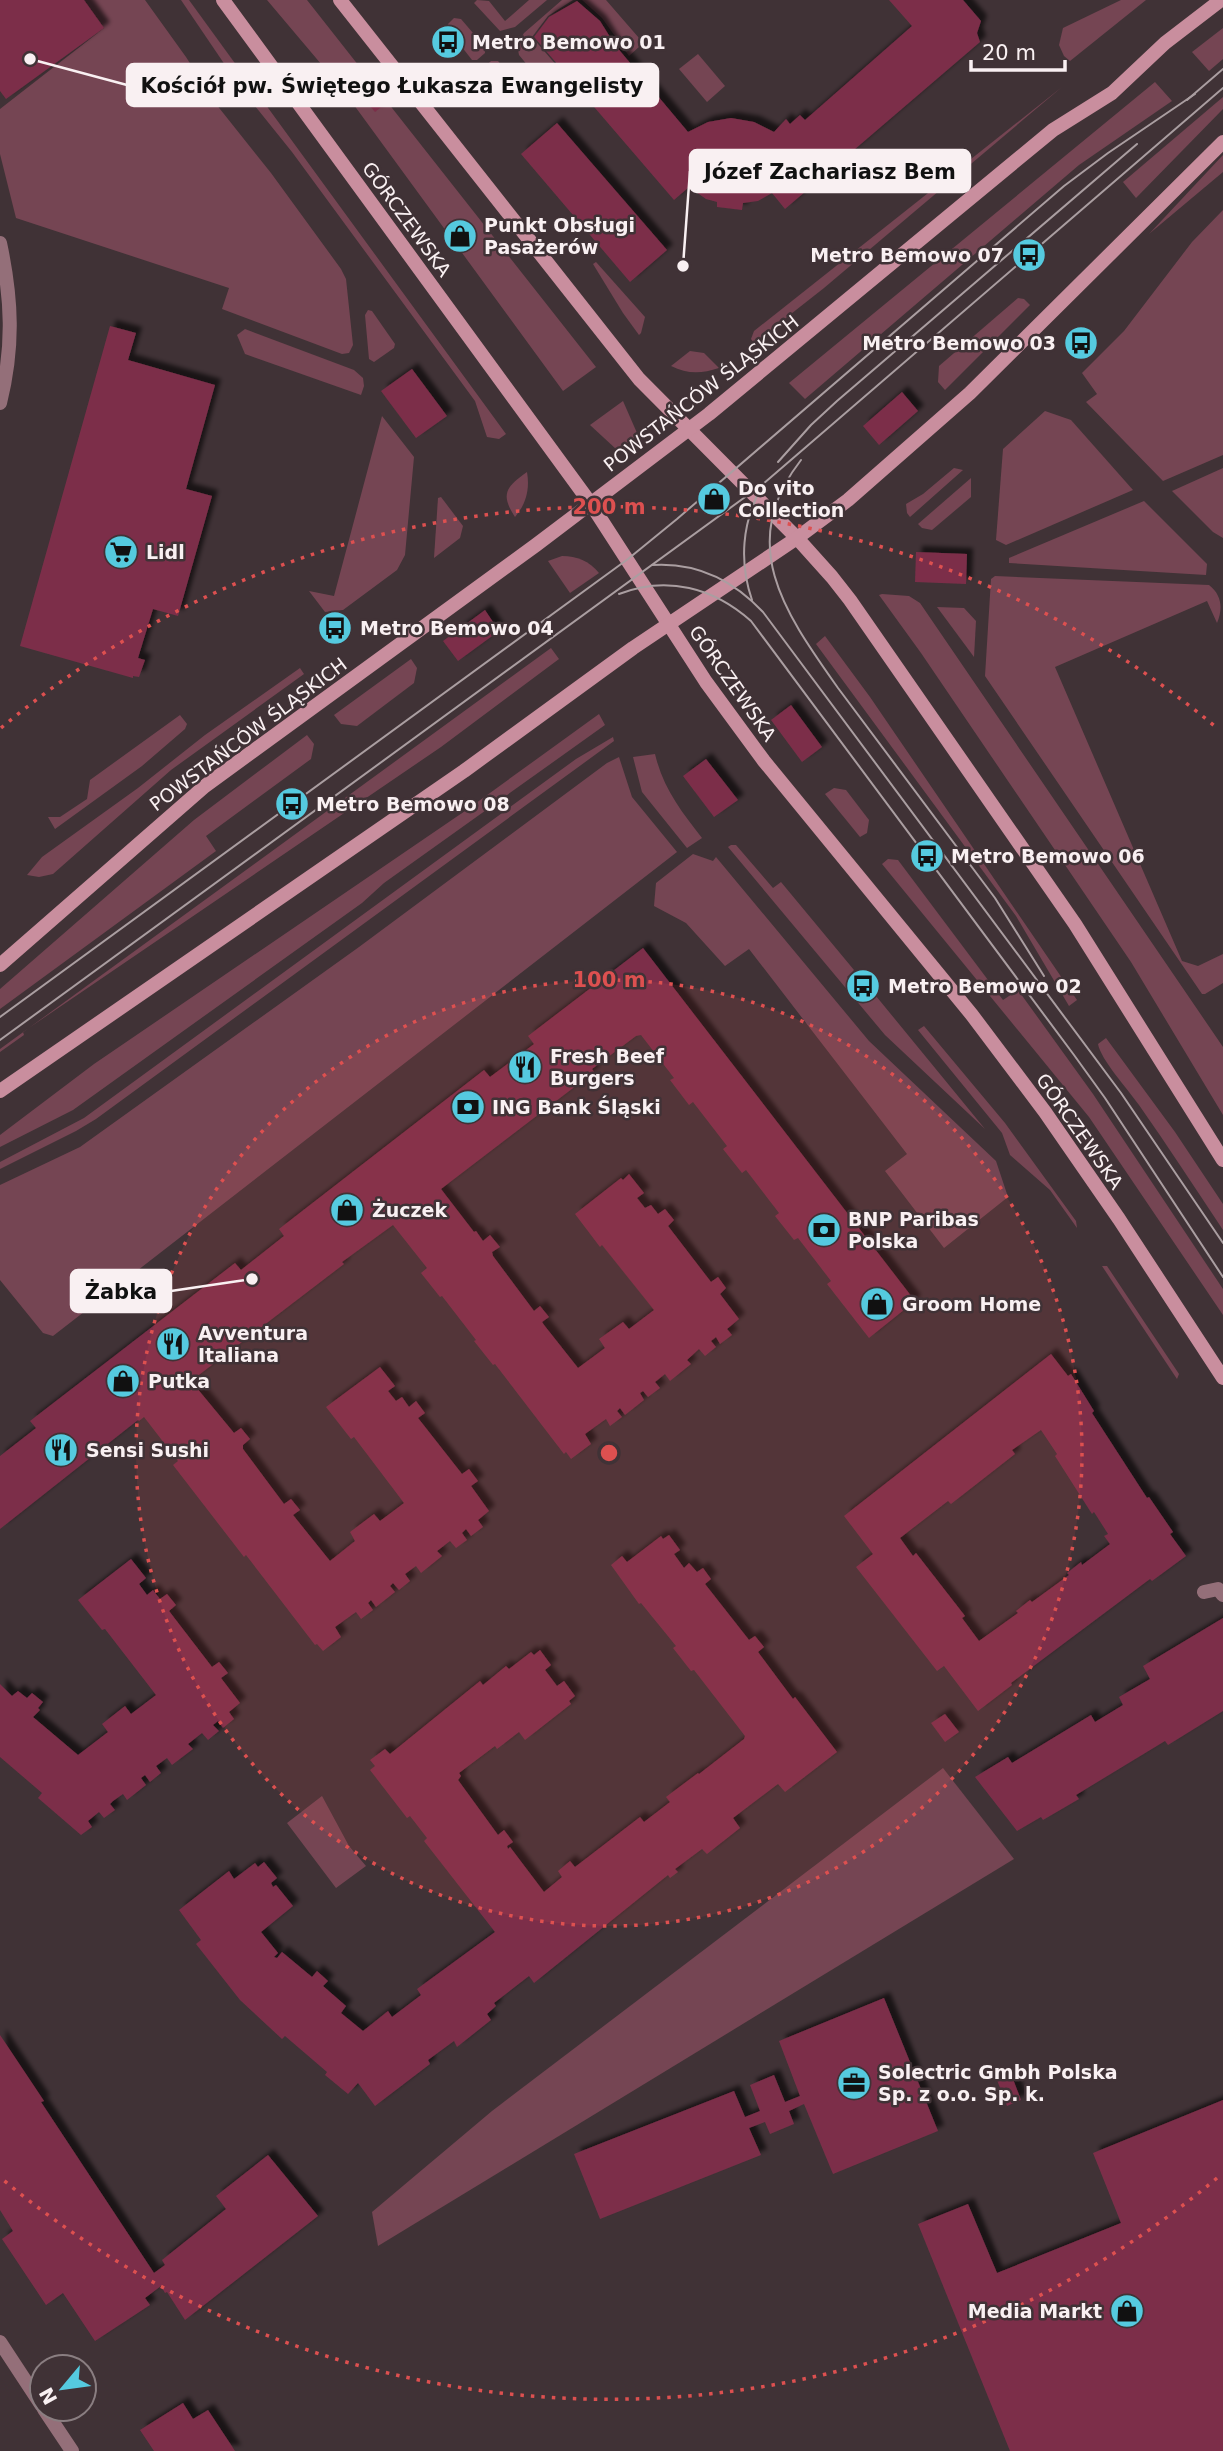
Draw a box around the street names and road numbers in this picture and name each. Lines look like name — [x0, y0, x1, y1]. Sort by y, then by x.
street label: GÓRCZEWSKA — [358, 157, 457, 281]
street label: POWSTAŃCÓW ŚLĄSKICH — [599, 309, 803, 476]
street label: GÓRCZEWSKA — [685, 620, 782, 745]
street label: POWSTAŃCÓW ŚLĄSKICH — [145, 652, 351, 815]
street label: GÓRCZEWSKA — [1032, 1068, 1129, 1193]

